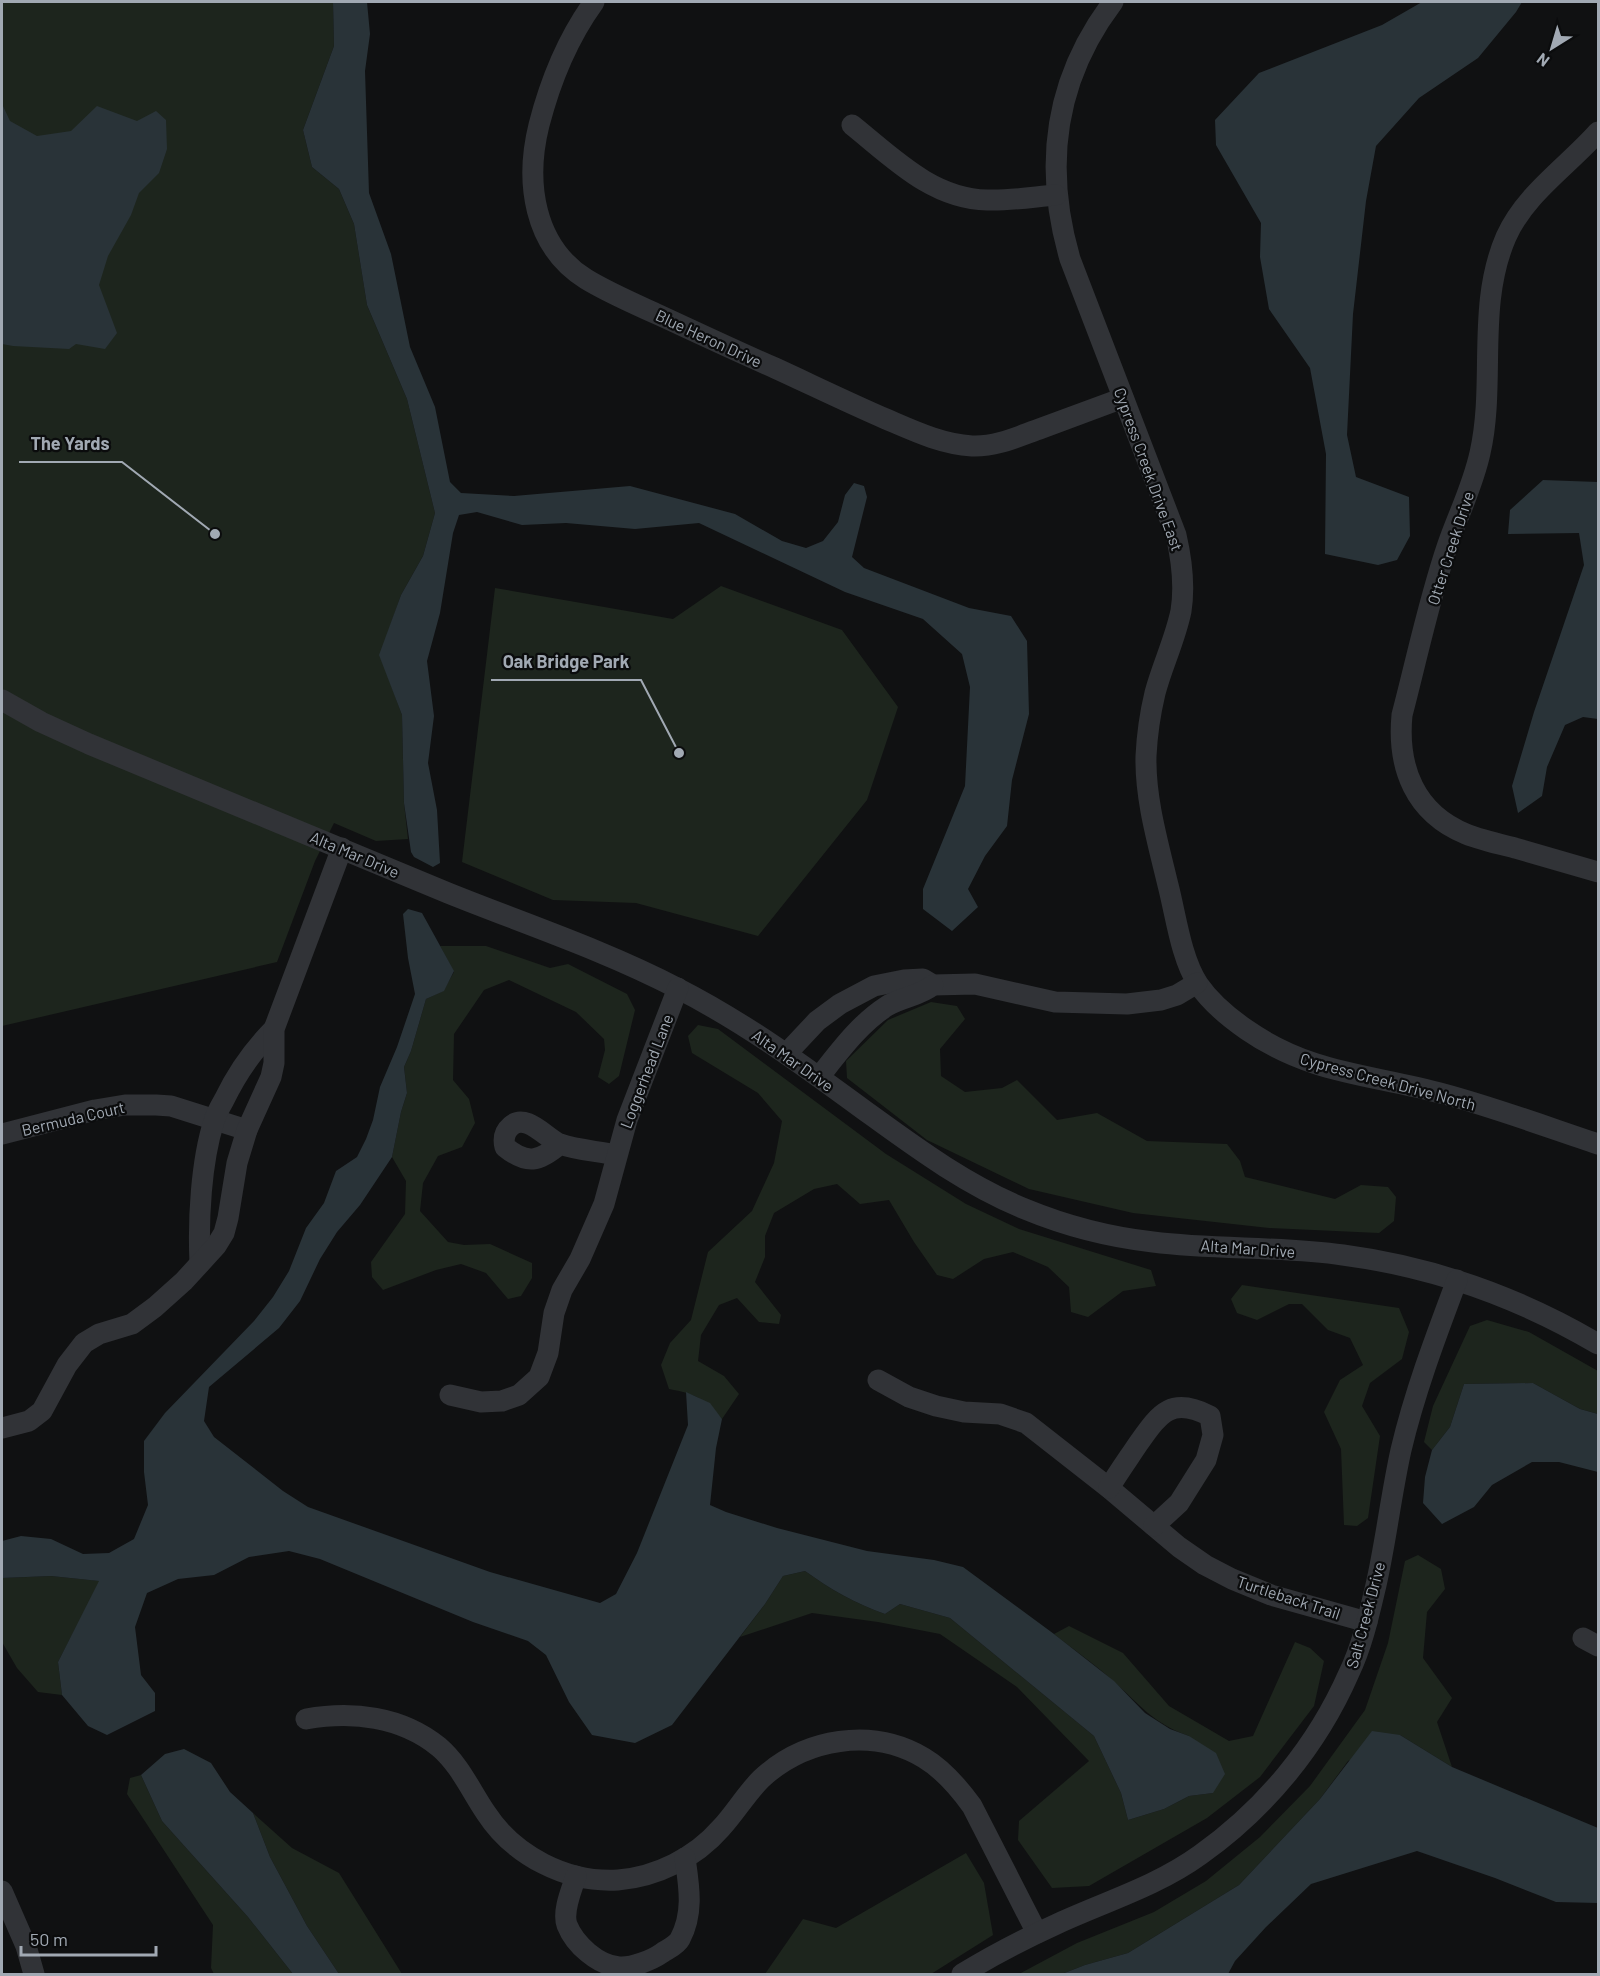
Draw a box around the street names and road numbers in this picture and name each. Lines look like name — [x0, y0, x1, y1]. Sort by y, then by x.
street label: Blue Heron Drive — [653, 305, 765, 371]
street label: Cypress Creek Drive East — [1111, 385, 1187, 553]
street label: Otter Creek Drive — [1423, 489, 1477, 607]
street label: Alta Mar Drive — [308, 827, 402, 881]
street label: Loggerhead Lane — [616, 1011, 676, 1131]
street label: Alta Mar Drive — [749, 1025, 837, 1095]
street label: Cypress Creek Drive North — [1298, 1048, 1478, 1114]
street label: Bermuda Court — [20, 1097, 126, 1139]
street label: Alta Mar Drive — [1200, 1235, 1296, 1261]
street label: Salt Creek Drive — [1342, 1560, 1388, 1670]
street label: Turtleback Trail — [1235, 1571, 1343, 1623]

